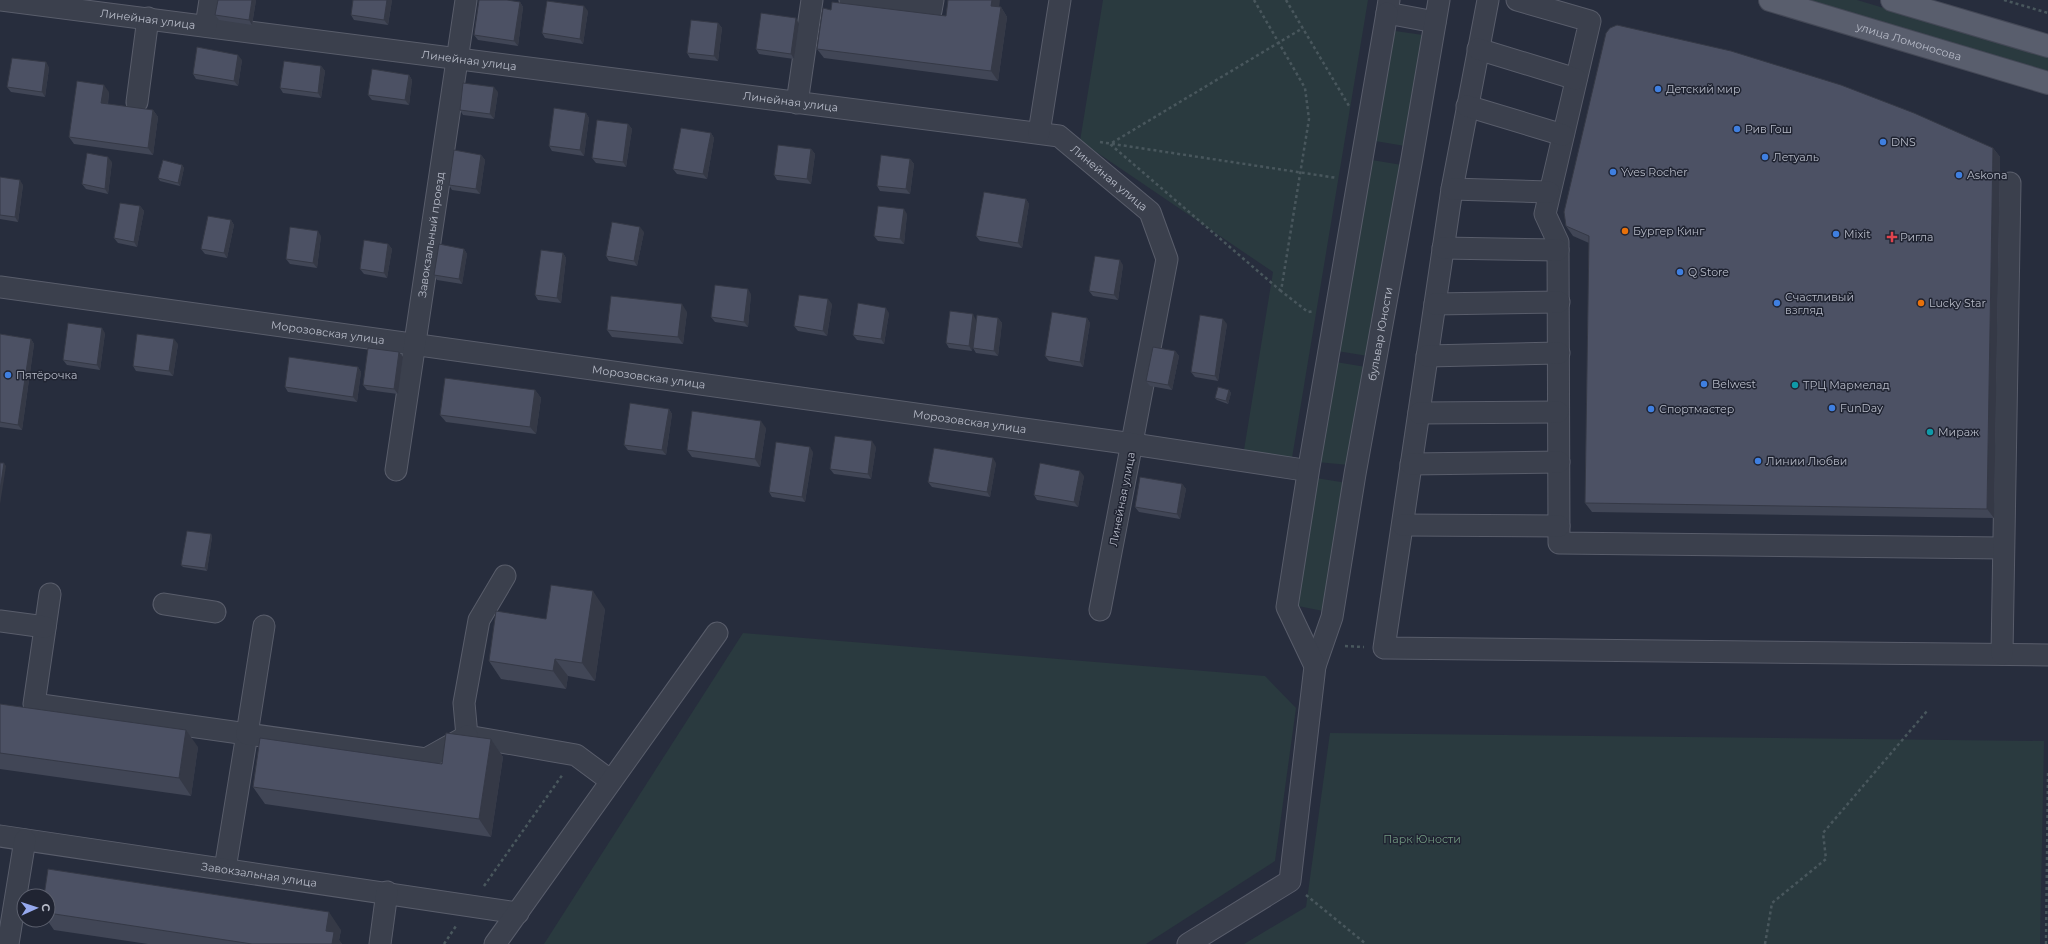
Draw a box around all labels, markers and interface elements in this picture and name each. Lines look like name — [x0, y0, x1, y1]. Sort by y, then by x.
street label: Линейная улица — [99, 6, 196, 32]
street label: улица Ломоносова — [1854, 19, 1963, 64]
street label: Линейная улица — [421, 47, 518, 73]
place label: Детский мир — [1666, 82, 1740, 96]
marker: Детский мир — [1653, 84, 1663, 94]
street label: Линейная улица — [742, 88, 839, 115]
place label: Рив Гош — [1745, 122, 1792, 136]
marker: Рив Гош — [1732, 124, 1742, 134]
place label: DNS — [1891, 135, 1916, 149]
marker: DNS — [1878, 137, 1888, 147]
street label: Линейная улица — [1068, 142, 1150, 214]
place label: Летуаль — [1773, 150, 1819, 164]
marker: Летуаль — [1760, 152, 1770, 162]
place label: Yves Rocher — [1621, 165, 1688, 179]
marker: Yves Rocher — [1608, 167, 1618, 177]
place label: Askona — [1967, 168, 2007, 182]
marker: Askona — [1954, 170, 1964, 180]
street label: Завокзальный проезд — [415, 171, 447, 299]
place label: Бургер Кинг — [1633, 224, 1705, 238]
marker: Бургер Кинг — [1620, 226, 1630, 236]
place label: Mixit — [1844, 227, 1871, 241]
marker: Mixit — [1831, 229, 1841, 239]
place label: Ригла — [1900, 230, 1933, 244]
marker: Ригла — [1887, 232, 1897, 242]
place label: Q Store — [1688, 265, 1729, 279]
marker: Q Store — [1675, 267, 1685, 277]
street label: бульвар Юности — [1365, 286, 1396, 382]
place label: Счастливый взгляд — [1785, 290, 1854, 317]
place label: Lucky Star — [1929, 296, 1986, 310]
marker: Счастливый взгляд — [1772, 298, 1782, 308]
marker: Lucky Star — [1916, 298, 1926, 308]
street label: Морозовская улица — [270, 318, 386, 347]
street label: Морозовская улица — [591, 362, 707, 392]
place label: Пятёрочка — [16, 368, 77, 382]
marker: Пятёрочка — [3, 370, 13, 380]
place label: Belwest — [1712, 377, 1756, 391]
place label: ТРЦ Мармелад — [1803, 378, 1890, 392]
marker: Belwest — [1699, 379, 1709, 389]
marker: ТРЦ Мармелад — [1790, 380, 1800, 390]
place label: FunDay — [1840, 401, 1883, 415]
place label: Спортмастер — [1659, 402, 1734, 416]
marker: FunDay — [1827, 403, 1837, 413]
marker: Спортмастер — [1646, 404, 1656, 414]
street label: Морозовская улица — [912, 407, 1027, 436]
place label: Мираж — [1938, 425, 1979, 439]
marker: Мираж — [1925, 427, 1935, 437]
street label: Линейная улица — [1106, 451, 1138, 547]
place label: Линии Любви — [1766, 454, 1847, 468]
marker: Линии Любви — [1753, 456, 1763, 466]
park label: Парк Юности — [1383, 832, 1461, 846]
street label: Завокзальная улица — [200, 859, 318, 890]
north arrow — [16, 888, 56, 928]
text: С — [39, 903, 53, 912]

